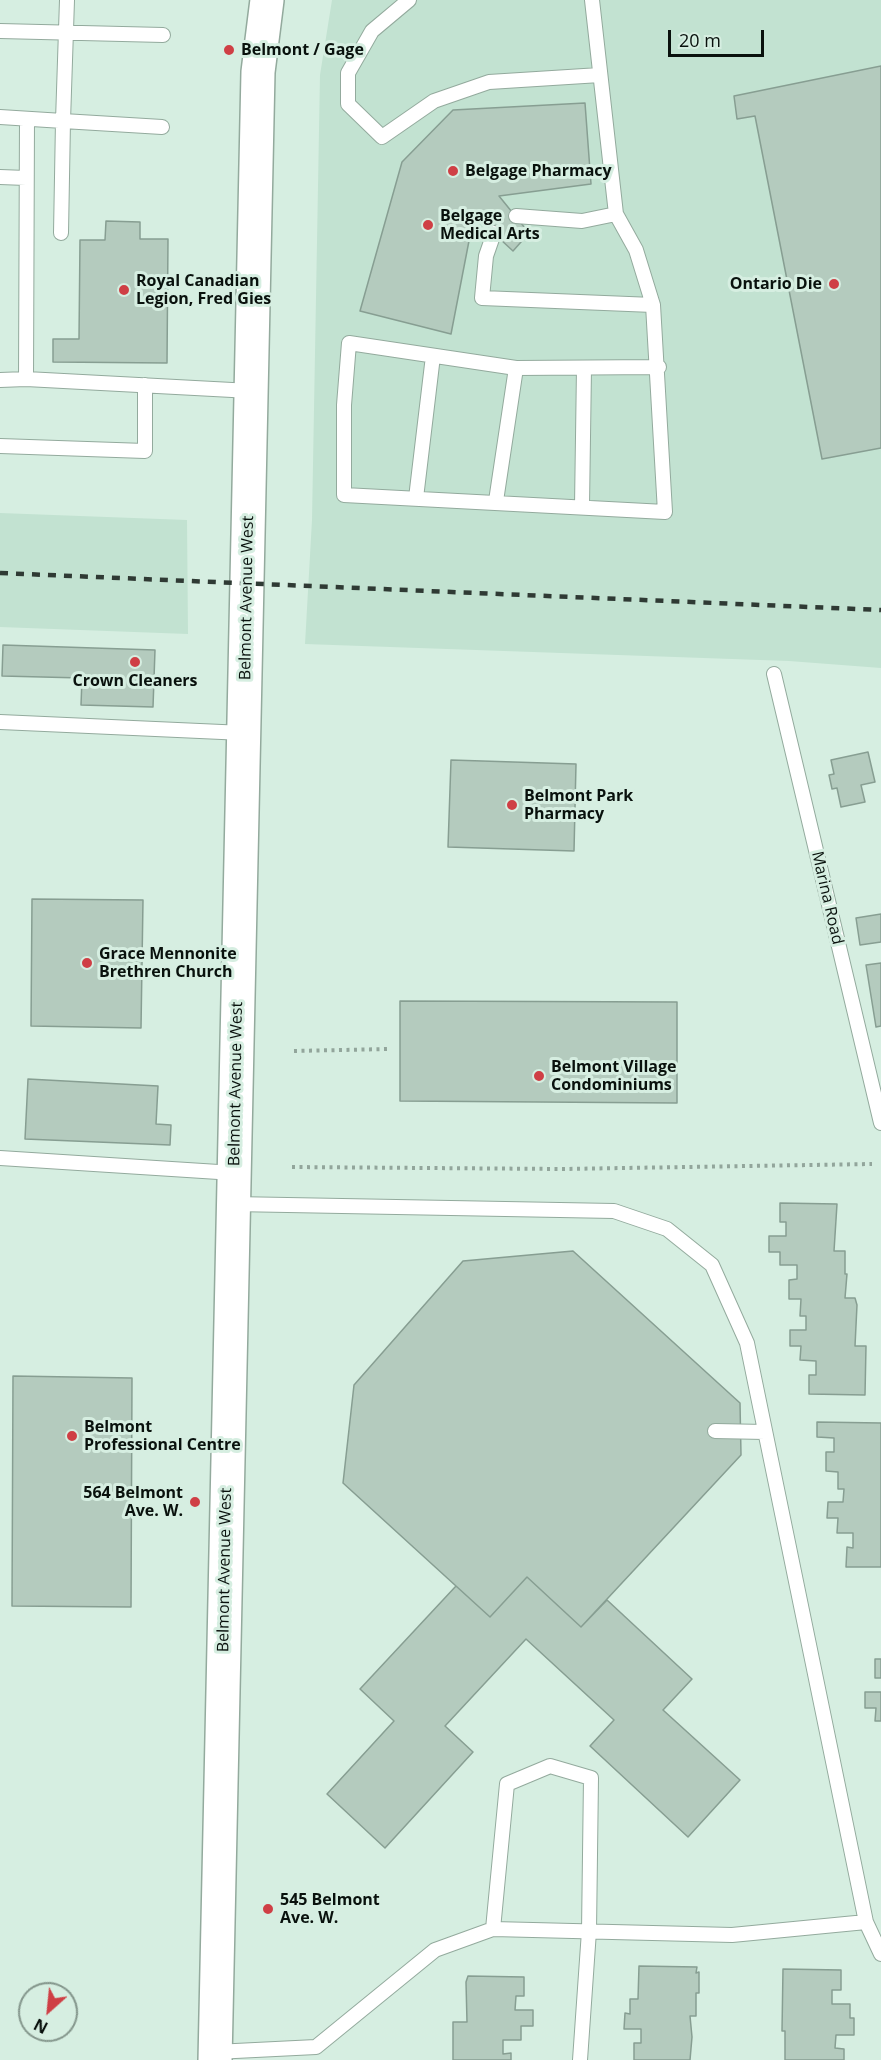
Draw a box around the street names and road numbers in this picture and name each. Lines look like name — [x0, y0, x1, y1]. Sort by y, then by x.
street label: Belmont Avenue West — [236, 516, 258, 680]
street label: Marina Road — [807, 850, 847, 946]
street label: Belmont Avenue West — [225, 1002, 247, 1166]
street label: Belmont Avenue West — [214, 1488, 236, 1652]

